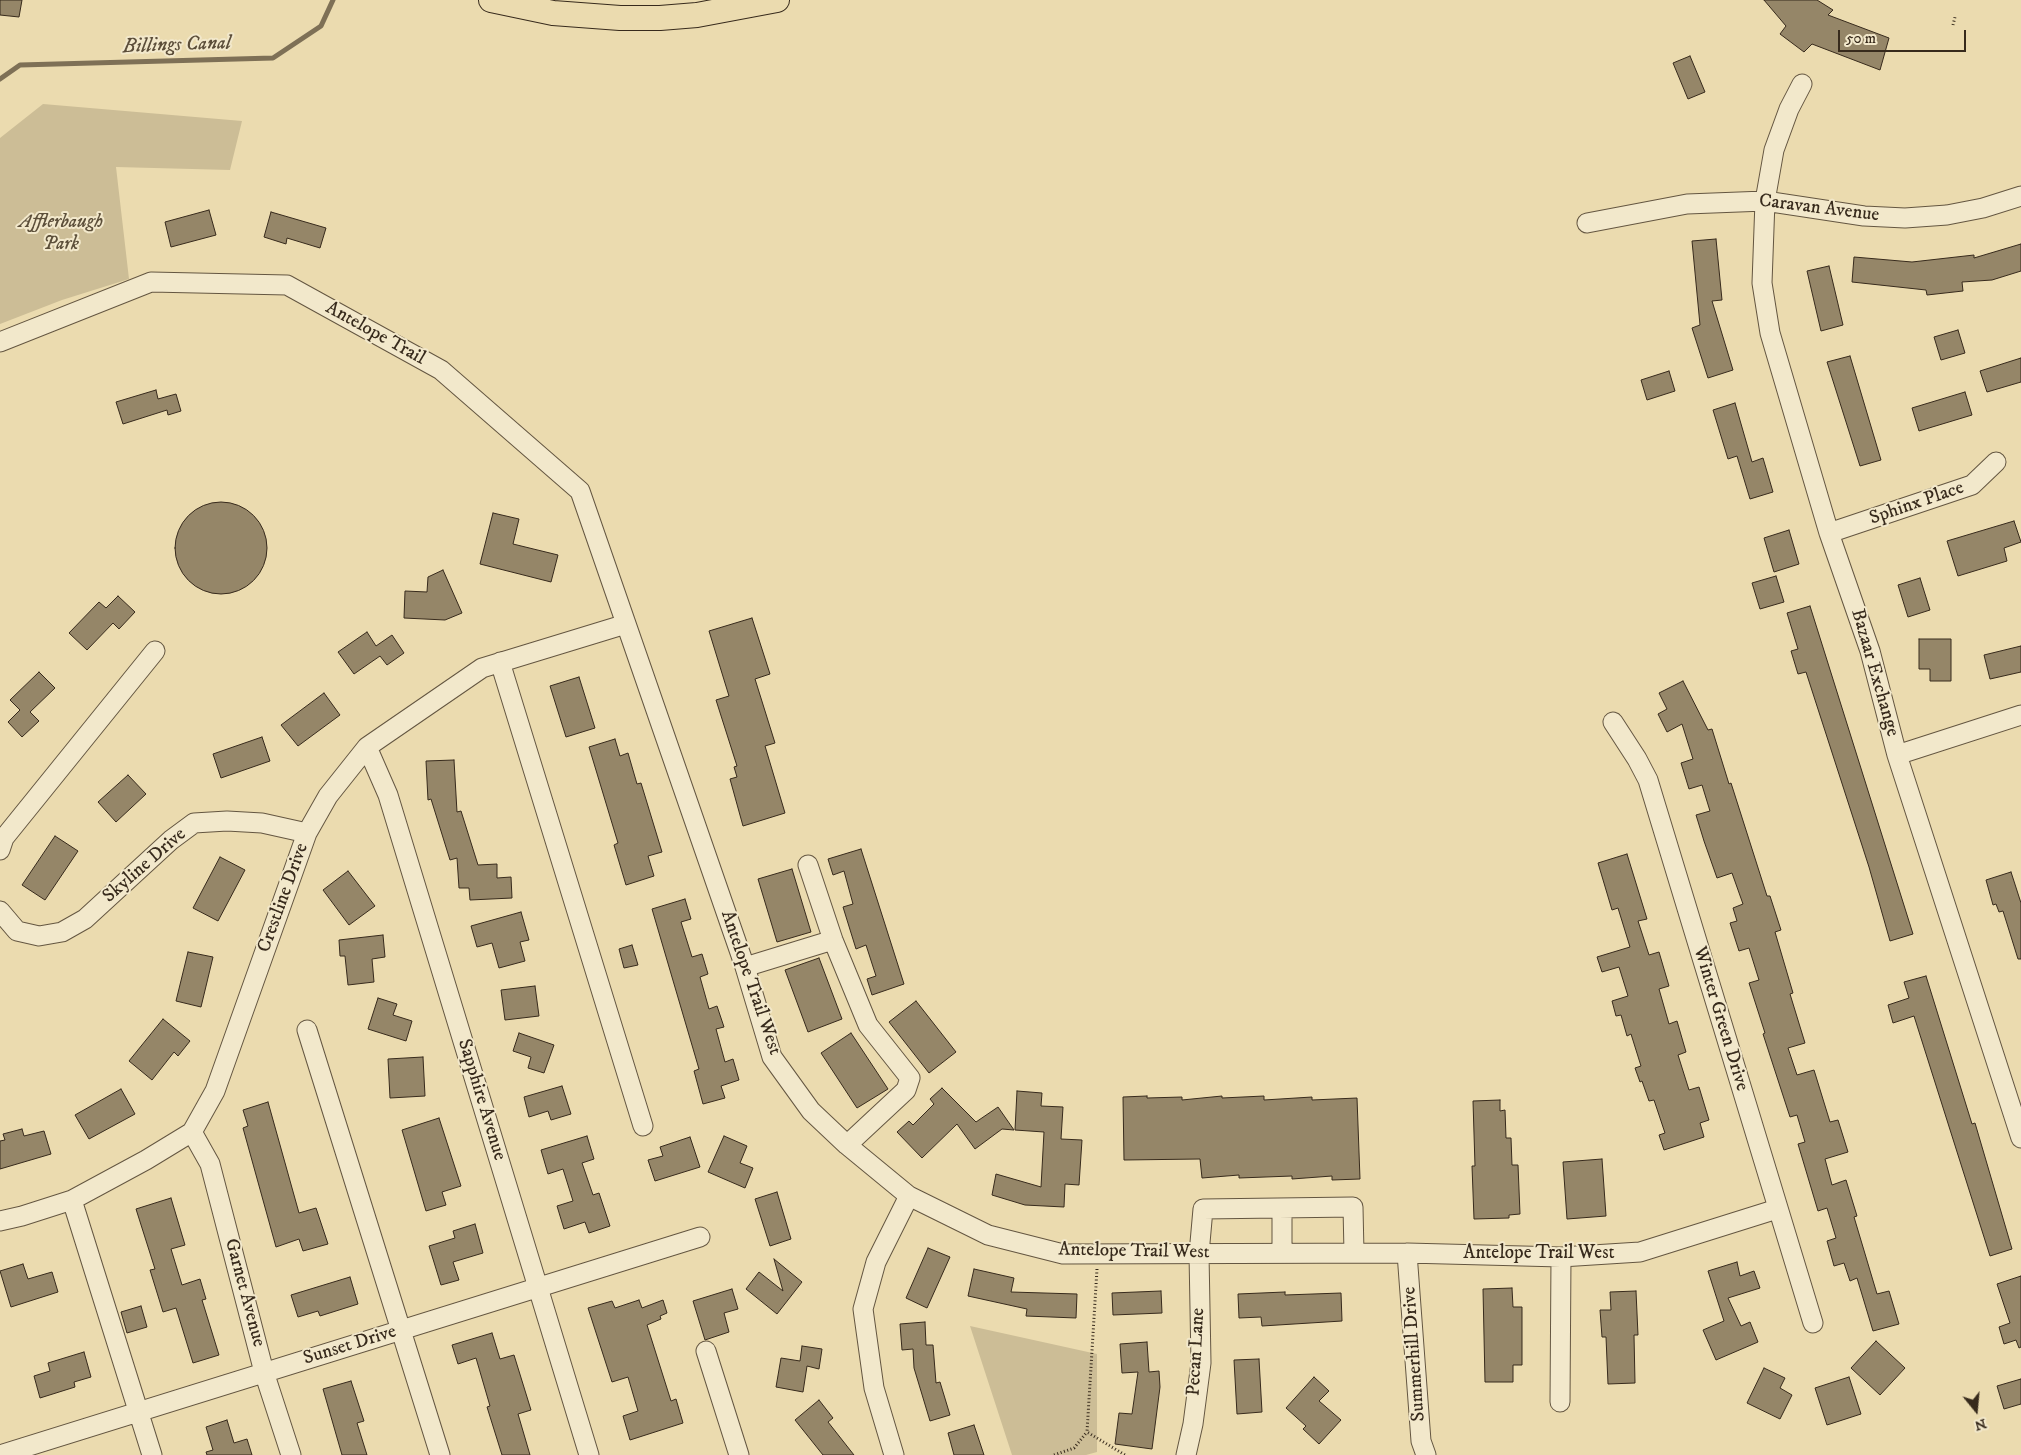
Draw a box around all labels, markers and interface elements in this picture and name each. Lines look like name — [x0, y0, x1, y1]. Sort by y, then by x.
scale bar — [1841, 20, 1968, 52]
text: 50 m — [1846, 29, 1876, 48]
water label: Billings Canal — [123, 32, 231, 60]
street label: Caravan Avenue — [1758, 190, 1880, 228]
park label: Afflerbaugh Park — [19, 212, 103, 256]
street label: Antelope Trail — [321, 297, 429, 371]
street label: Sphinx Place — [1867, 477, 1967, 531]
street label: Bazaar Exchange — [1845, 607, 1903, 739]
street label: Skyline Drive — [99, 824, 191, 908]
street label: Crestline Drive — [254, 840, 314, 956]
street label: Antelope Trail West — [715, 908, 785, 1058]
street label: Winter Green Drive — [1687, 944, 1753, 1094]
street label: Sapphire Avenue — [452, 1037, 510, 1163]
street label: Garnet Avenue — [219, 1236, 269, 1350]
street label: Antelope Trail West — [1058, 1239, 1210, 1265]
street label: Antelope Trail West — [1463, 1243, 1615, 1265]
street label: Summerhill Drive — [1399, 1286, 1431, 1422]
street label: Pecan Lane — [1183, 1307, 1211, 1397]
street label: Sunset Drive — [301, 1321, 399, 1371]
north arrow — [1951, 1385, 2001, 1435]
text: N — [1972, 1414, 1989, 1435]

